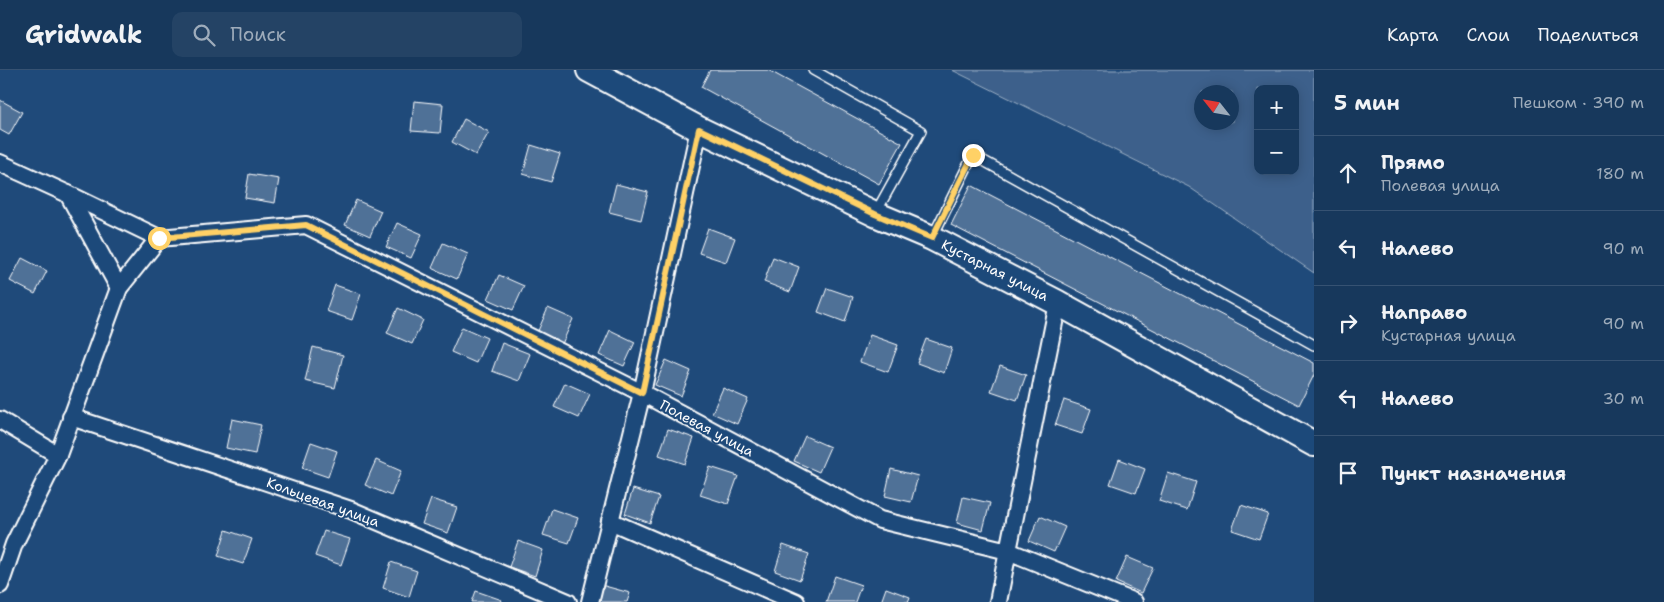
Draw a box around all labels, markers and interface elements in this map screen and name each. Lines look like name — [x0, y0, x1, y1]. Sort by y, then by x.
search box — [172, 12, 522, 57]
text: Gridwalk — [25, 19, 142, 51]
icon: search — [190, 21, 218, 49]
text: Поиск — [230, 22, 286, 47]
text: Карта — [1387, 23, 1438, 47]
text: Слои — [1466, 23, 1510, 47]
text: Поделиться — [1538, 23, 1639, 47]
north arrow — [1194, 85, 1239, 130]
map controls — [1254, 85, 1299, 175]
button: + — [1254, 85, 1299, 130]
text: 5 мин — [1334, 89, 1400, 117]
text: Пешком · 390 m — [1513, 92, 1644, 113]
button: − — [1254, 130, 1299, 175]
route end — [962, 144, 985, 167]
text: Прямо — [1381, 150, 1445, 175]
icon: ahead — [1334, 159, 1362, 187]
text: 180 m — [1596, 163, 1644, 184]
text: Полевая улица — [1381, 175, 1500, 196]
route start — [148, 227, 171, 250]
icon: left — [1334, 234, 1362, 262]
street label: Кустарная улица — [938, 235, 1052, 305]
text: Налево — [1381, 236, 1454, 261]
text: 90 m — [1603, 238, 1644, 259]
text: Направо — [1381, 300, 1467, 325]
icon: right — [1334, 309, 1362, 337]
text: 90 m — [1603, 313, 1644, 334]
text: Кустарная улица — [1381, 325, 1516, 346]
icon: left — [1334, 384, 1362, 412]
text: Налево — [1381, 386, 1454, 411]
text: 30 m — [1603, 388, 1644, 409]
street label: Полевая улица — [657, 396, 757, 460]
icon: arrive — [1334, 459, 1362, 487]
text: Пункт назначения — [1381, 461, 1566, 486]
street label: Кольцевая улица — [264, 473, 382, 531]

